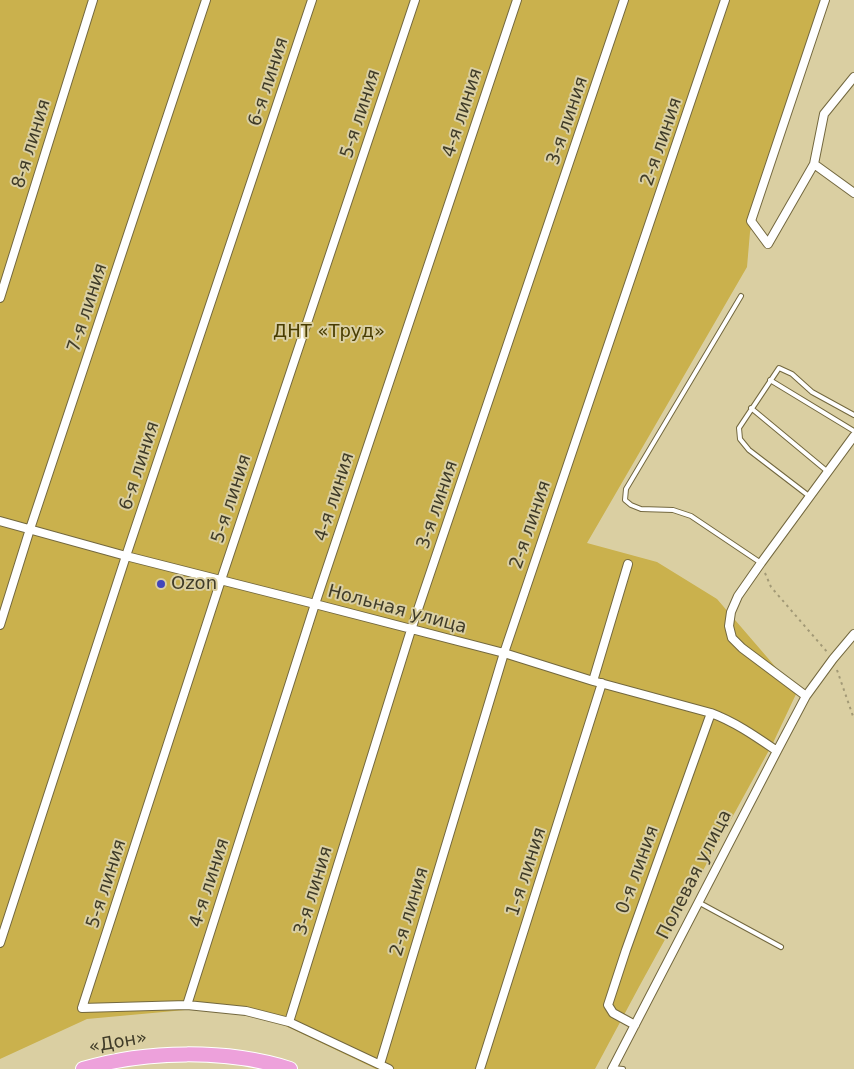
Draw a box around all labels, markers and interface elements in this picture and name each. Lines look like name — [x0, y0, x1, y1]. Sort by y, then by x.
street label: 6-я линия — [245, 35, 293, 129]
street label: 4-я линия — [439, 66, 487, 160]
street label: 5-я линия — [337, 67, 385, 161]
street label: 3-я линия — [543, 74, 593, 168]
street label: 2-я линия — [637, 95, 687, 189]
street label: 8-я линия — [8, 97, 56, 191]
street label: 7-я линия — [64, 261, 112, 355]
park label: ДНТ «Труд» — [273, 321, 385, 343]
street label: 6-я линия — [116, 419, 164, 513]
street label: 4-я линия — [311, 450, 359, 544]
street label: 5-я линия — [208, 452, 256, 546]
street label: 3-я линия — [413, 458, 463, 552]
street label: 2-я линия — [506, 478, 556, 572]
place label: Ozon — [171, 573, 217, 595]
marker: Ozon — [155, 578, 167, 590]
street label: Нольная улица — [325, 581, 469, 639]
street label: Полевая улица — [653, 807, 737, 943]
street label: 0-я линия — [612, 823, 664, 917]
street label: 1-я линия — [503, 825, 551, 919]
street label: 4-я линия — [186, 836, 234, 930]
street label: 5-я линия — [83, 837, 131, 931]
street label: 3-я линия — [290, 844, 338, 938]
street label: 2-я линия — [386, 865, 434, 959]
street label: «Дон» — [87, 1027, 149, 1059]

